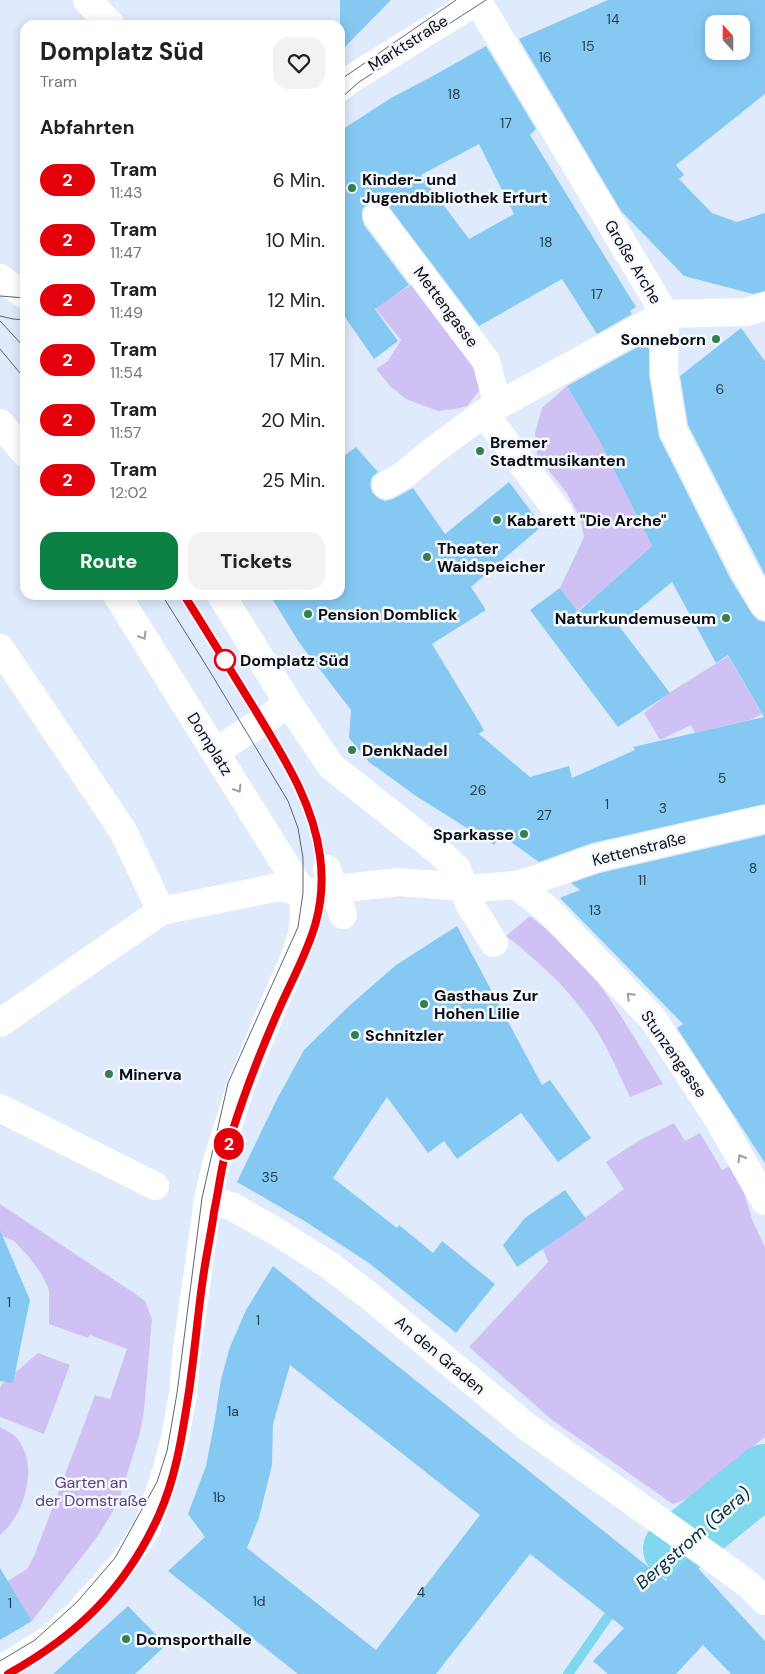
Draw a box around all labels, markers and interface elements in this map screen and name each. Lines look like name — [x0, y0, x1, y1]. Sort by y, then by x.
street label: Marktstraße — [364, 10, 452, 76]
house number: 14 — [607, 10, 620, 28]
north arrow — [705, 15, 750, 60]
map controls — [705, 15, 750, 60]
text: Domplatz Süd — [40, 36, 204, 67]
button: heart — [273, 37, 325, 89]
house number: 15 — [582, 37, 594, 55]
house number: 16 — [538, 48, 552, 66]
text: Tram — [40, 71, 77, 92]
house number: 18 — [448, 85, 460, 103]
house number: 17 — [500, 114, 512, 132]
text: Abfahrten — [40, 115, 134, 140]
text: Tram — [110, 157, 157, 182]
text: 2 — [62, 168, 73, 192]
text: 6 Min. — [273, 168, 325, 193]
place label: Kinder- und Jugendbibliothek Erfurt — [362, 169, 548, 208]
text: 11:43 — [110, 182, 142, 203]
marker: Kinder- und Jugendbibliothek Erfurt — [346, 182, 358, 194]
street label: Große Arche — [600, 216, 666, 308]
text: Tram — [110, 217, 157, 242]
text: 2 — [62, 228, 73, 252]
text: 10 Min. — [266, 228, 325, 253]
house number: 18 — [540, 233, 552, 251]
text: 11:47 — [110, 242, 141, 263]
street label: Mettengasse — [409, 262, 483, 352]
text: Tram — [110, 277, 157, 302]
house number: 17 — [591, 285, 603, 303]
text: 2 — [62, 288, 73, 312]
text: 12 Min. — [268, 288, 325, 313]
text: 11:49 — [110, 302, 143, 323]
place label: Sonneborn — [621, 329, 706, 350]
marker: Sonneborn — [710, 333, 722, 345]
text: Tram — [110, 337, 157, 362]
text: 2 — [62, 348, 73, 372]
text: 17 Min. — [269, 348, 325, 373]
text: 11:54 — [110, 362, 143, 383]
house number: 6 — [716, 380, 724, 398]
text: Tram — [110, 397, 157, 422]
text: 2 — [62, 408, 73, 432]
text: 20 Min. — [261, 408, 325, 433]
text: 11:57 — [110, 422, 141, 443]
place label: Bremer Stadtmusikanten — [490, 432, 626, 471]
marker: Bremer Stadtmusikanten — [474, 445, 486, 457]
text: Tram — [110, 457, 157, 482]
text: 2 — [62, 468, 73, 492]
text: 25 Min. — [262, 468, 325, 493]
text: 12:02 — [110, 482, 147, 503]
place label: Kabarett "Die Arche" — [507, 510, 667, 531]
marker: Kabarett "Die Arche" — [491, 514, 503, 526]
button: Route — [40, 532, 178, 590]
button: Tickets — [188, 532, 325, 590]
place label: Theater Waidspeicher — [437, 538, 546, 577]
marker: Theater Waidspeicher — [421, 551, 433, 563]
place label: Pension Domblick — [318, 604, 458, 625]
marker: Pension Domblick — [302, 608, 314, 620]
place label: Naturkundemuseum — [555, 608, 716, 629]
marker: Naturkundemuseum — [720, 612, 732, 624]
one-way arrow — [136, 631, 146, 640]
marker: Domplatz Süd — [214, 649, 236, 671]
place label: Domplatz Süd — [240, 650, 349, 671]
street label: Domplatz — [182, 709, 238, 779]
place label: DenkNadel — [362, 740, 448, 761]
marker: DenkNadel — [346, 744, 358, 756]
house number: 5 — [718, 769, 726, 787]
house number: 26 — [470, 781, 486, 799]
one-way arrow — [232, 784, 242, 793]
house number: 1 — [605, 795, 609, 813]
house number: 3 — [659, 799, 667, 817]
house number: 27 — [536, 806, 552, 824]
place label: Sparkasse — [433, 824, 514, 845]
street label: Kettenstraße — [590, 827, 688, 871]
marker: Sparkasse — [518, 828, 530, 840]
house number: 8 — [749, 859, 757, 877]
house number: 11 — [638, 871, 646, 889]
house number: 13 — [589, 901, 601, 919]
place label: Gasthaus Zur Hohen Lilie — [434, 985, 539, 1024]
one-way arrow — [627, 992, 636, 1001]
marker: Gasthaus Zur Hohen Lilie — [418, 998, 430, 1010]
street label: Stunzengasse — [636, 1006, 712, 1102]
place label: Schnitzler — [365, 1025, 444, 1046]
marker: Schnitzler — [349, 1029, 361, 1041]
place label: Minerva — [119, 1064, 182, 1085]
marker: Minerva — [103, 1068, 115, 1080]
line badge: 2 — [213, 1128, 245, 1160]
text: 2 — [224, 1132, 234, 1156]
one-way arrow — [738, 1155, 748, 1164]
house number: 35 — [262, 1168, 278, 1186]
house number: 1 — [7, 1293, 11, 1311]
house number: 1 — [256, 1311, 260, 1329]
street label: An den Graden — [390, 1311, 490, 1399]
house number: 1a — [227, 1402, 239, 1420]
park label: Garten an der Domstraße — [35, 1472, 147, 1511]
water label: Bergstrom (Gera) — [631, 1481, 756, 1595]
house number: 1b — [212, 1488, 226, 1506]
house number: 4 — [417, 1583, 426, 1601]
house number: 1d — [252, 1592, 266, 1610]
house number: 1 — [8, 1594, 12, 1612]
place label: Domsporthalle — [136, 1629, 252, 1650]
marker: Domsporthalle — [120, 1633, 132, 1645]

